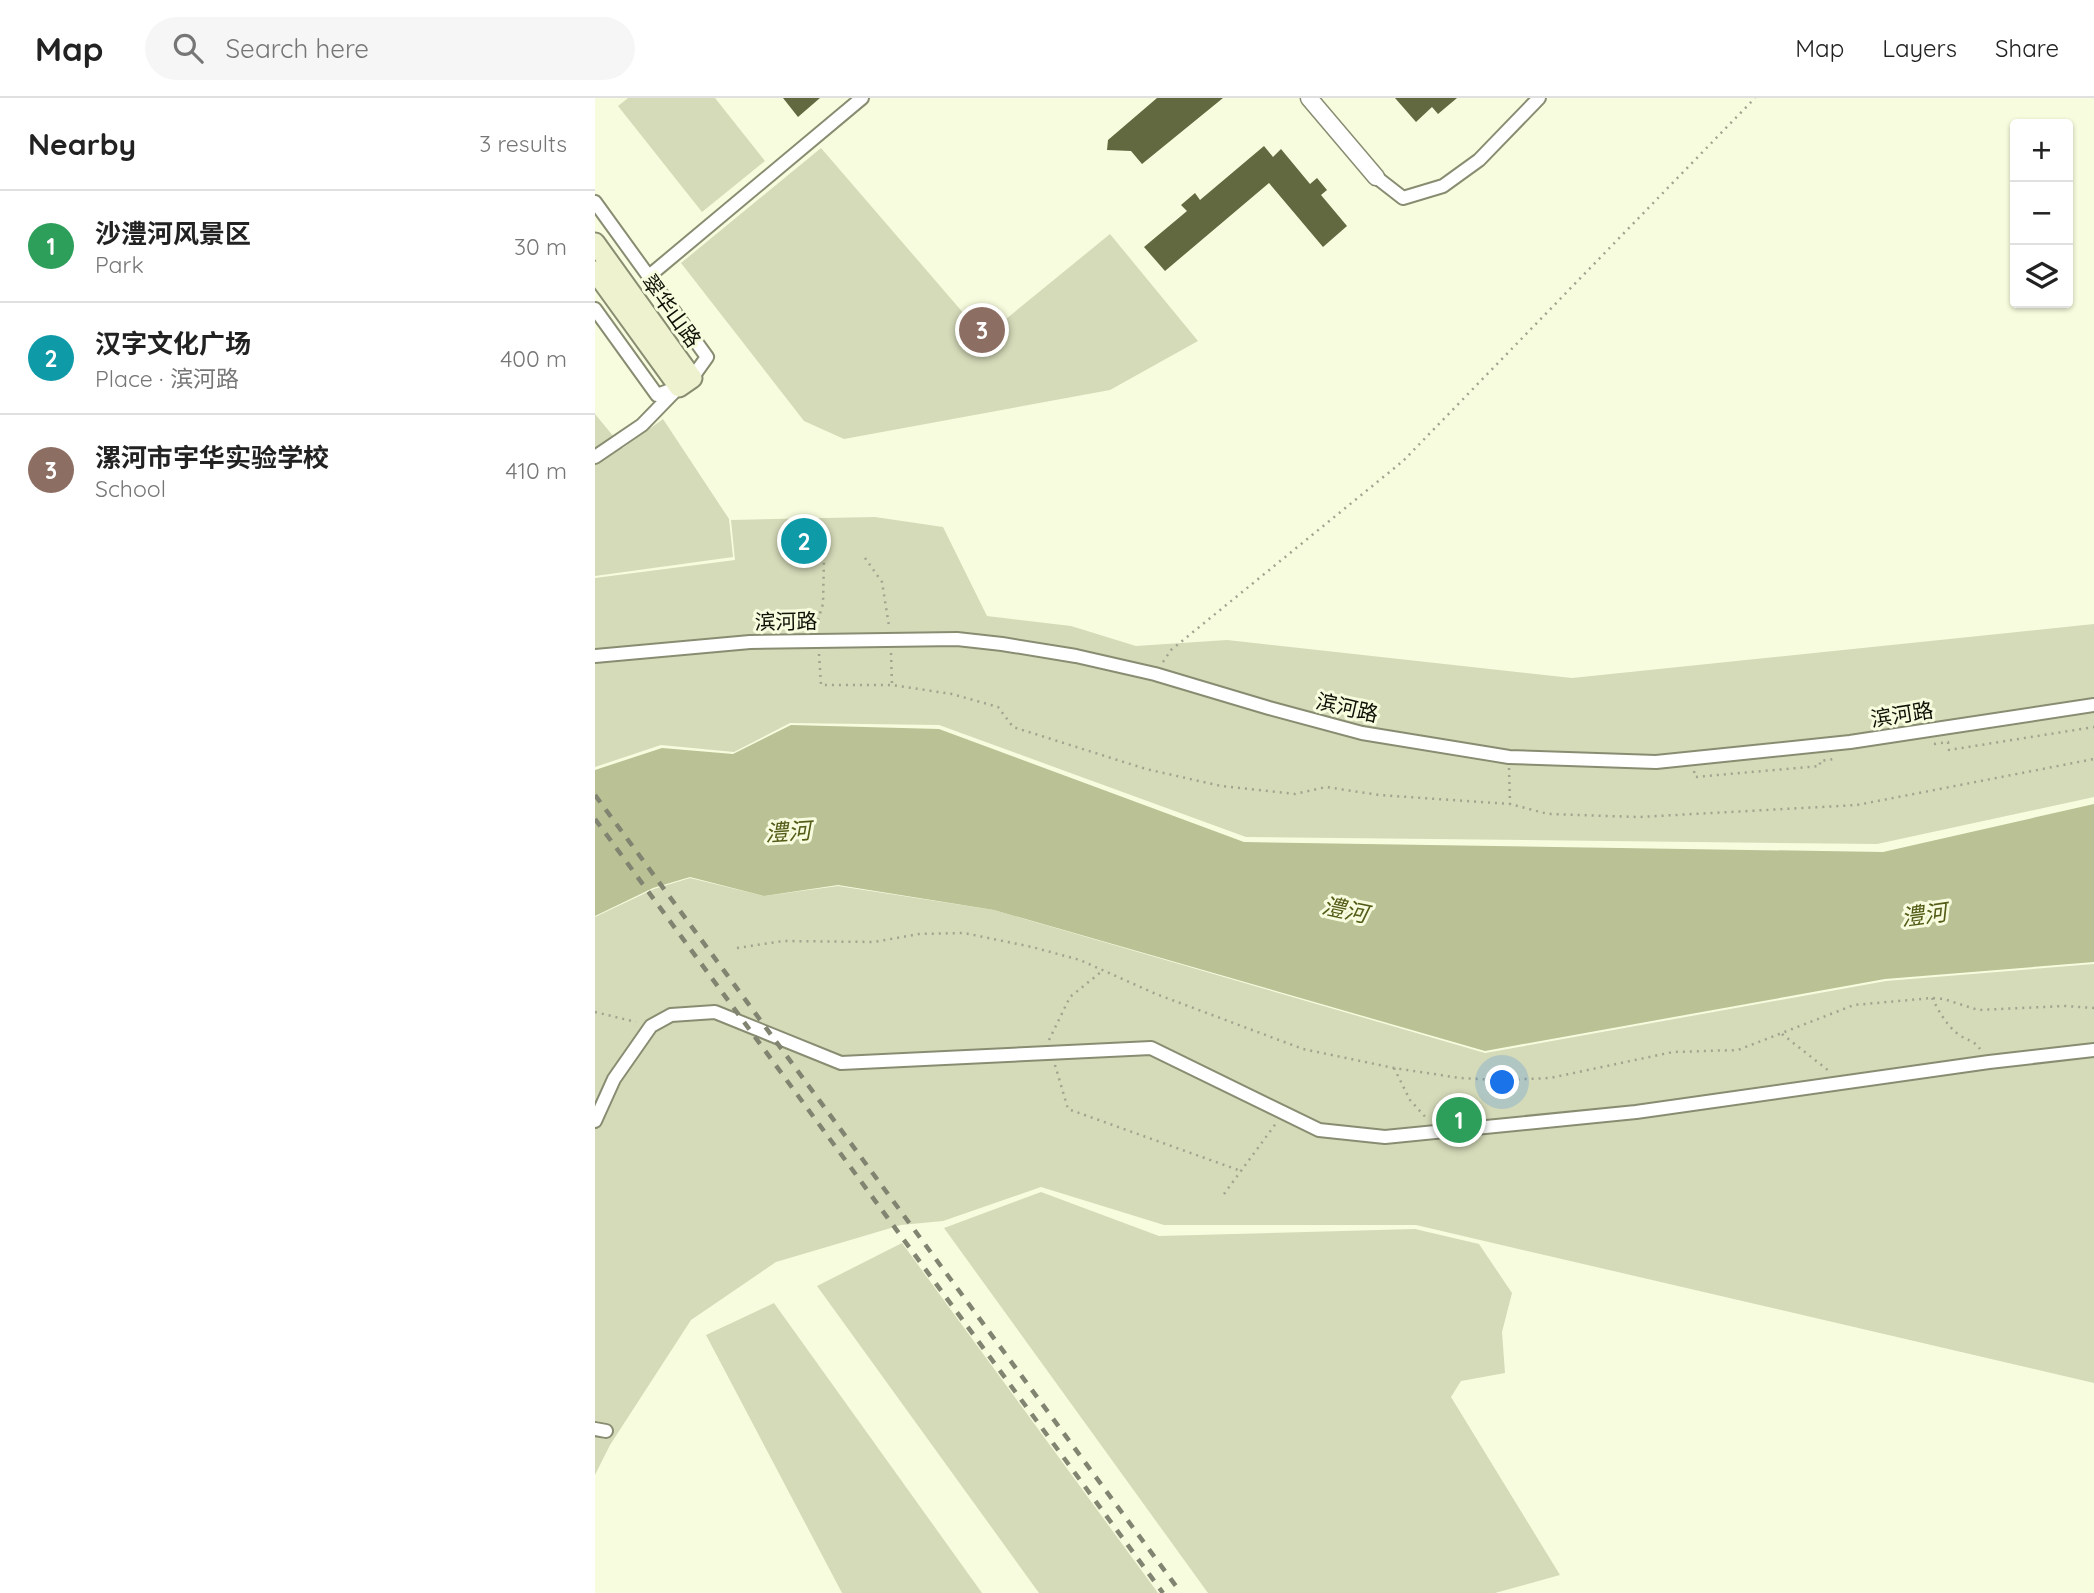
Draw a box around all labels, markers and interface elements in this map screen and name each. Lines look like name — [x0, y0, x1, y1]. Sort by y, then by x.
search box — [145, 17, 635, 80]
text: Map — [35, 28, 103, 69]
icon: search — [169, 29, 207, 67]
text: Search here — [225, 32, 369, 65]
text: Map — [1795, 33, 1844, 63]
text: Layers — [1882, 33, 1957, 63]
text: Share — [1995, 33, 2059, 63]
map controls — [2010, 119, 2073, 308]
button: + — [2010, 119, 2073, 182]
text: Nearby — [28, 125, 136, 163]
text: 3 results — [479, 129, 567, 158]
button: − — [2010, 182, 2073, 245]
text: 沙澧河风景区 — [95, 217, 251, 250]
text: 1 — [47, 232, 55, 261]
text: 30 m — [514, 232, 567, 261]
button: layers — [2010, 245, 2073, 308]
text: Park — [95, 250, 144, 279]
street label: 翠华山路 — [637, 269, 707, 352]
pin: 3 — [959, 304, 1005, 356]
text: 汉字文化广场 — [95, 327, 251, 360]
text: 2 — [44, 344, 58, 373]
text: 400 m — [500, 344, 567, 373]
text: Place · 滨河路 — [95, 364, 239, 393]
text: 漯河市宇华实验学校 — [95, 441, 329, 474]
text: 3 — [45, 456, 57, 485]
text: 410 m — [506, 456, 567, 485]
text: School — [95, 474, 166, 503]
pin: 2 — [781, 515, 827, 567]
street label: 滨河路 — [754, 607, 818, 635]
street label: 滨河路 — [1314, 687, 1381, 727]
street label: 滨河路 — [1869, 696, 1935, 732]
water label: 澧河 — [764, 815, 816, 848]
water label: 澧河 — [1320, 891, 1375, 929]
water label: 澧河 — [1899, 896, 1953, 932]
your location — [1485, 1065, 1519, 1099]
pin: 1 — [1436, 1094, 1482, 1146]

